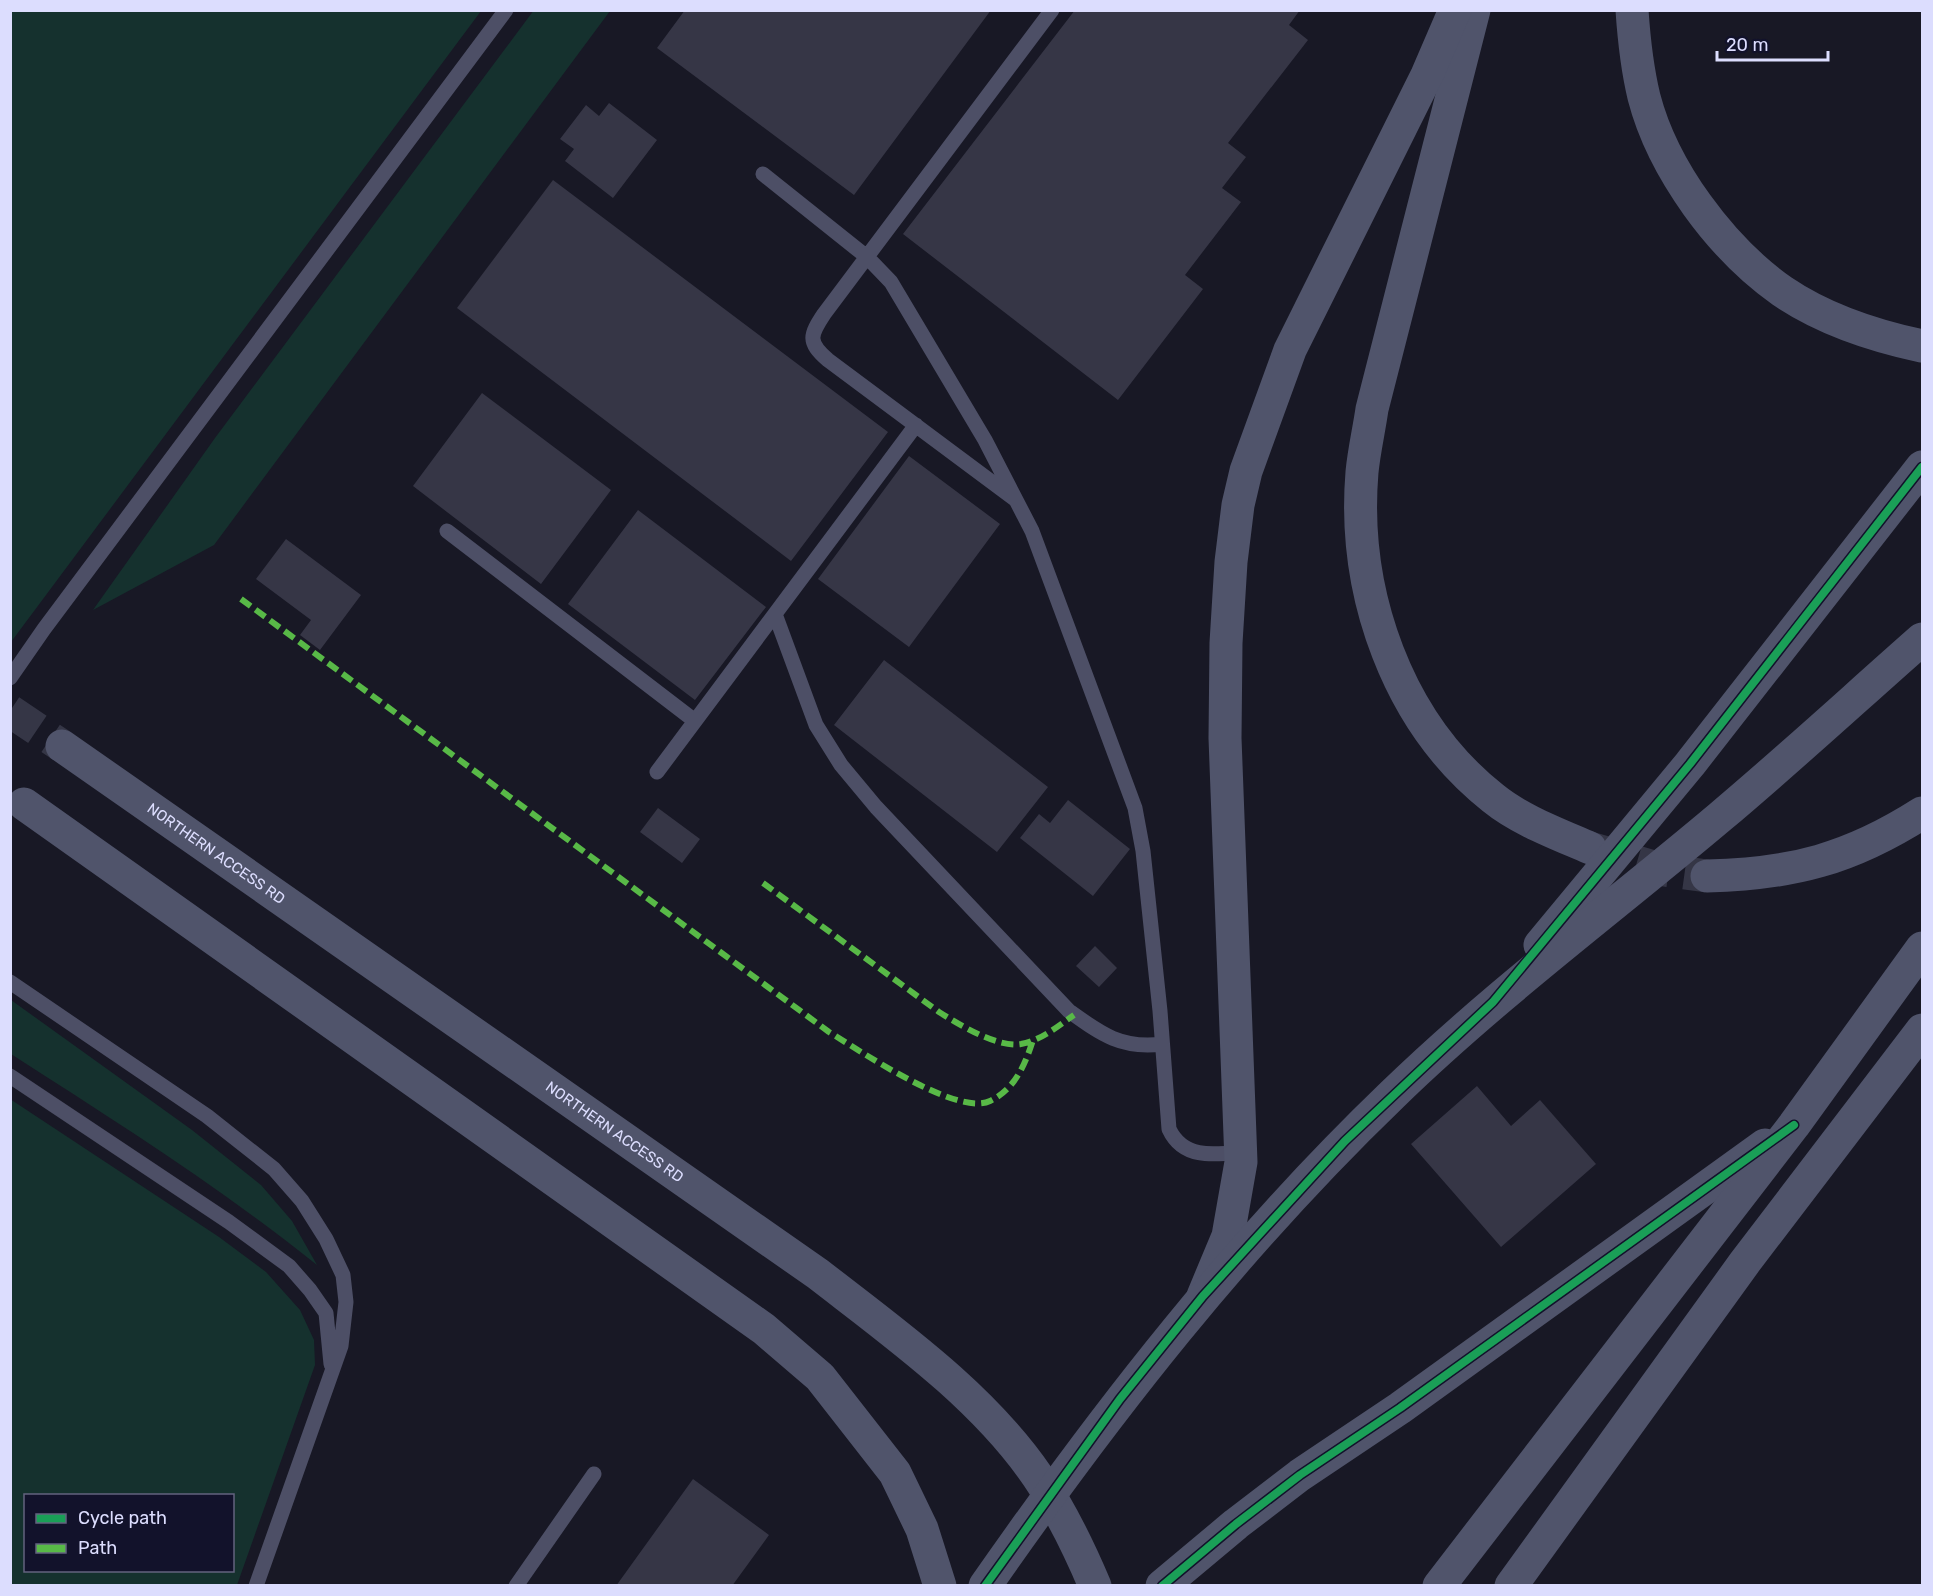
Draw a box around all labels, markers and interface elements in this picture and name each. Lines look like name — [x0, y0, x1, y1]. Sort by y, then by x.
scale bar — [1717, 24, 1828, 62]
text: 20 m — [1726, 34, 1768, 56]
street label: NORTHERN ACCESS RD — [144, 799, 288, 908]
street label: NORTHERN ACCESS RD — [542, 1078, 687, 1186]
legend — [24, 1494, 234, 1572]
text: Cycle path — [78, 1507, 167, 1529]
text: Path — [78, 1537, 117, 1559]

